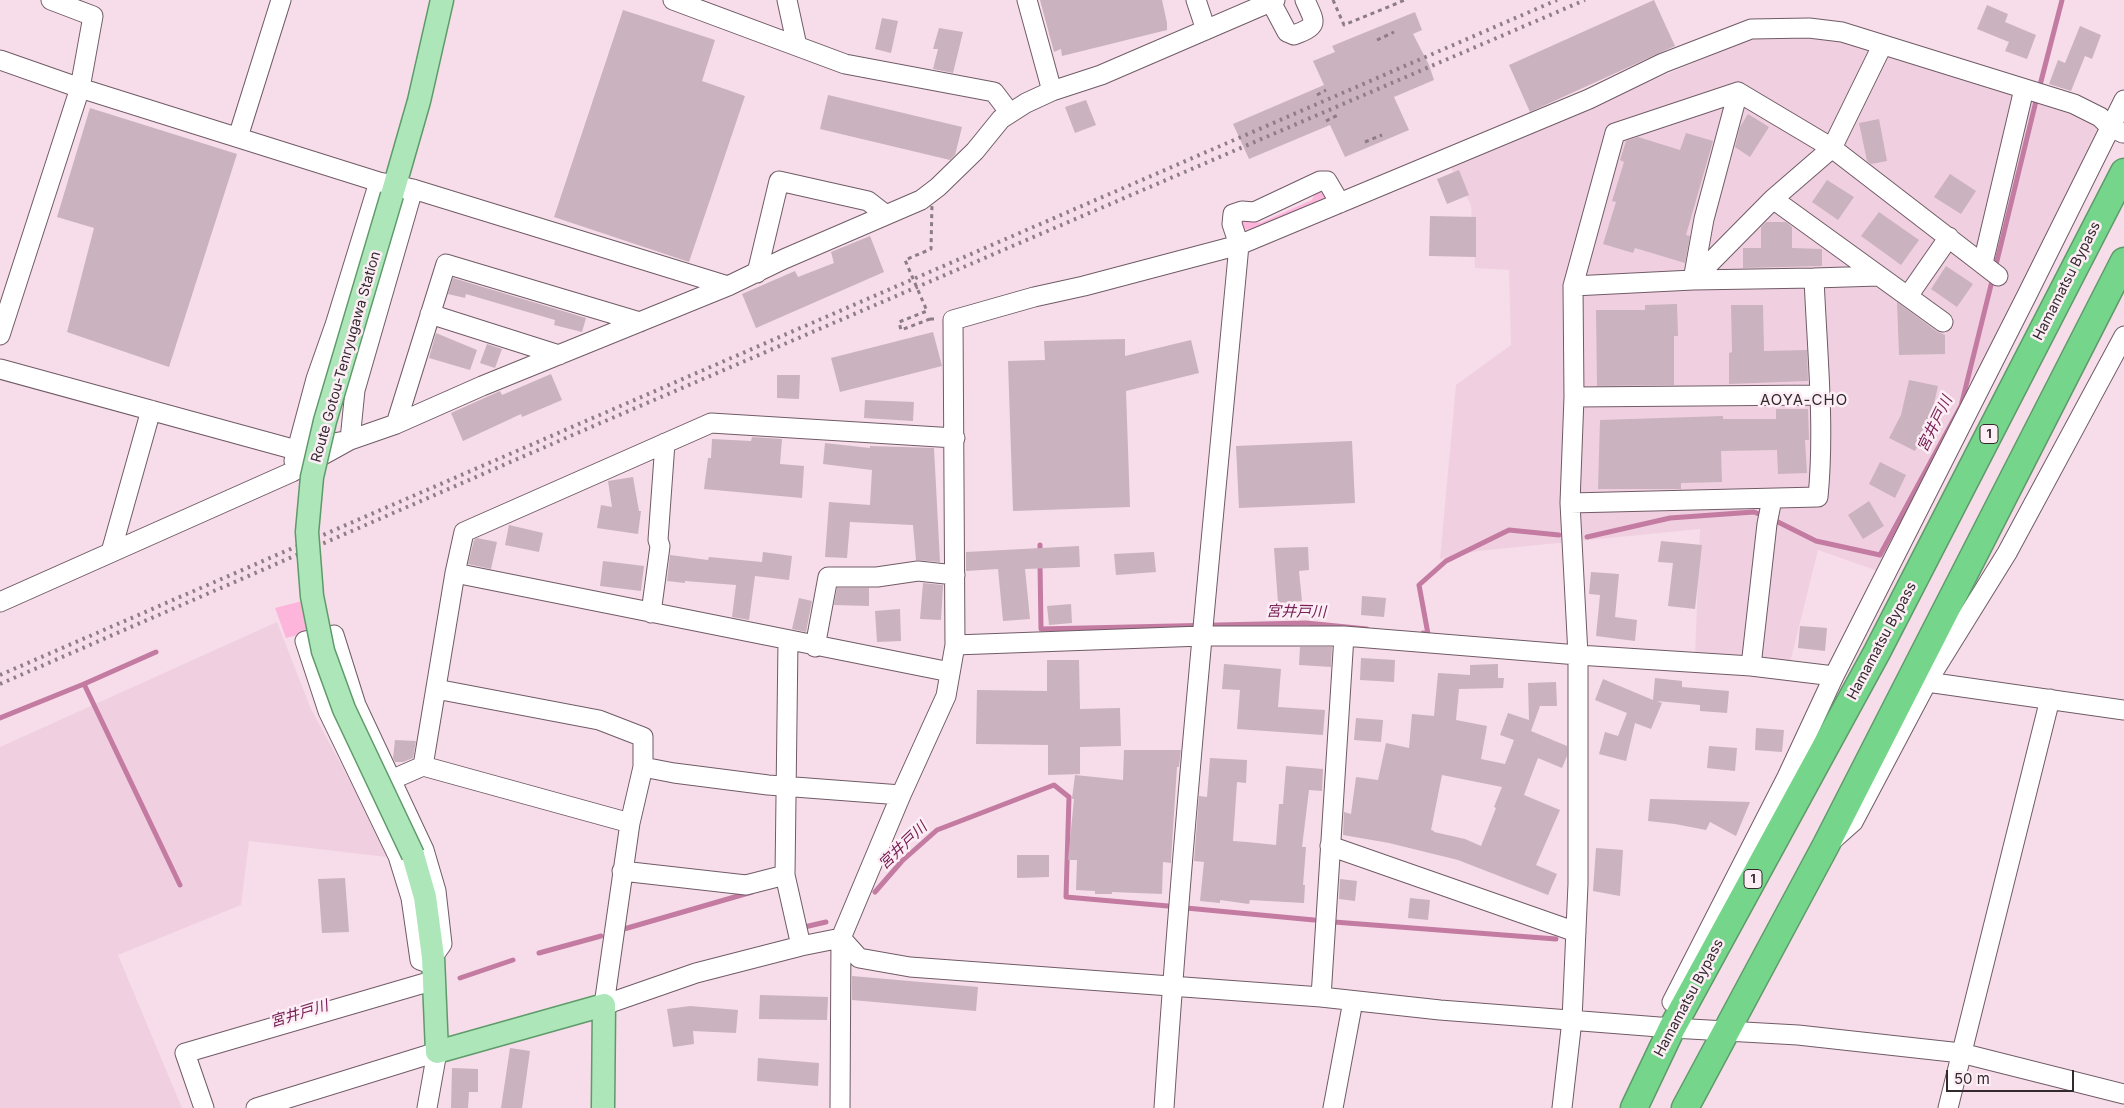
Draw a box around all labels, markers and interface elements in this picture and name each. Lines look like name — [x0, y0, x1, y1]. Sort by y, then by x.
street label: Hamamatsu Bypass — [2030, 219, 2104, 343]
street label: Route Gotou-Tenryugawa Station — [308, 250, 384, 464]
district label: AOYA-CHO — [1759, 391, 1849, 409]
water label: 宮井戸川 — [1914, 393, 1956, 455]
road number: 1 — [1980, 424, 1998, 444]
street label: Hamamatsu Bypass — [1844, 579, 1920, 703]
water label: 宮井戸川 — [1266, 602, 1326, 622]
water label: 宮井戸川 — [875, 819, 931, 873]
road number: 1 — [1744, 870, 1762, 889]
street label: Hamamatsu Bypass — [1651, 936, 1727, 1060]
water label: 宮井戸川 — [268, 997, 330, 1031]
scale bar — [1949, 1060, 2076, 1092]
text: 50 m — [1954, 1069, 1990, 1088]

